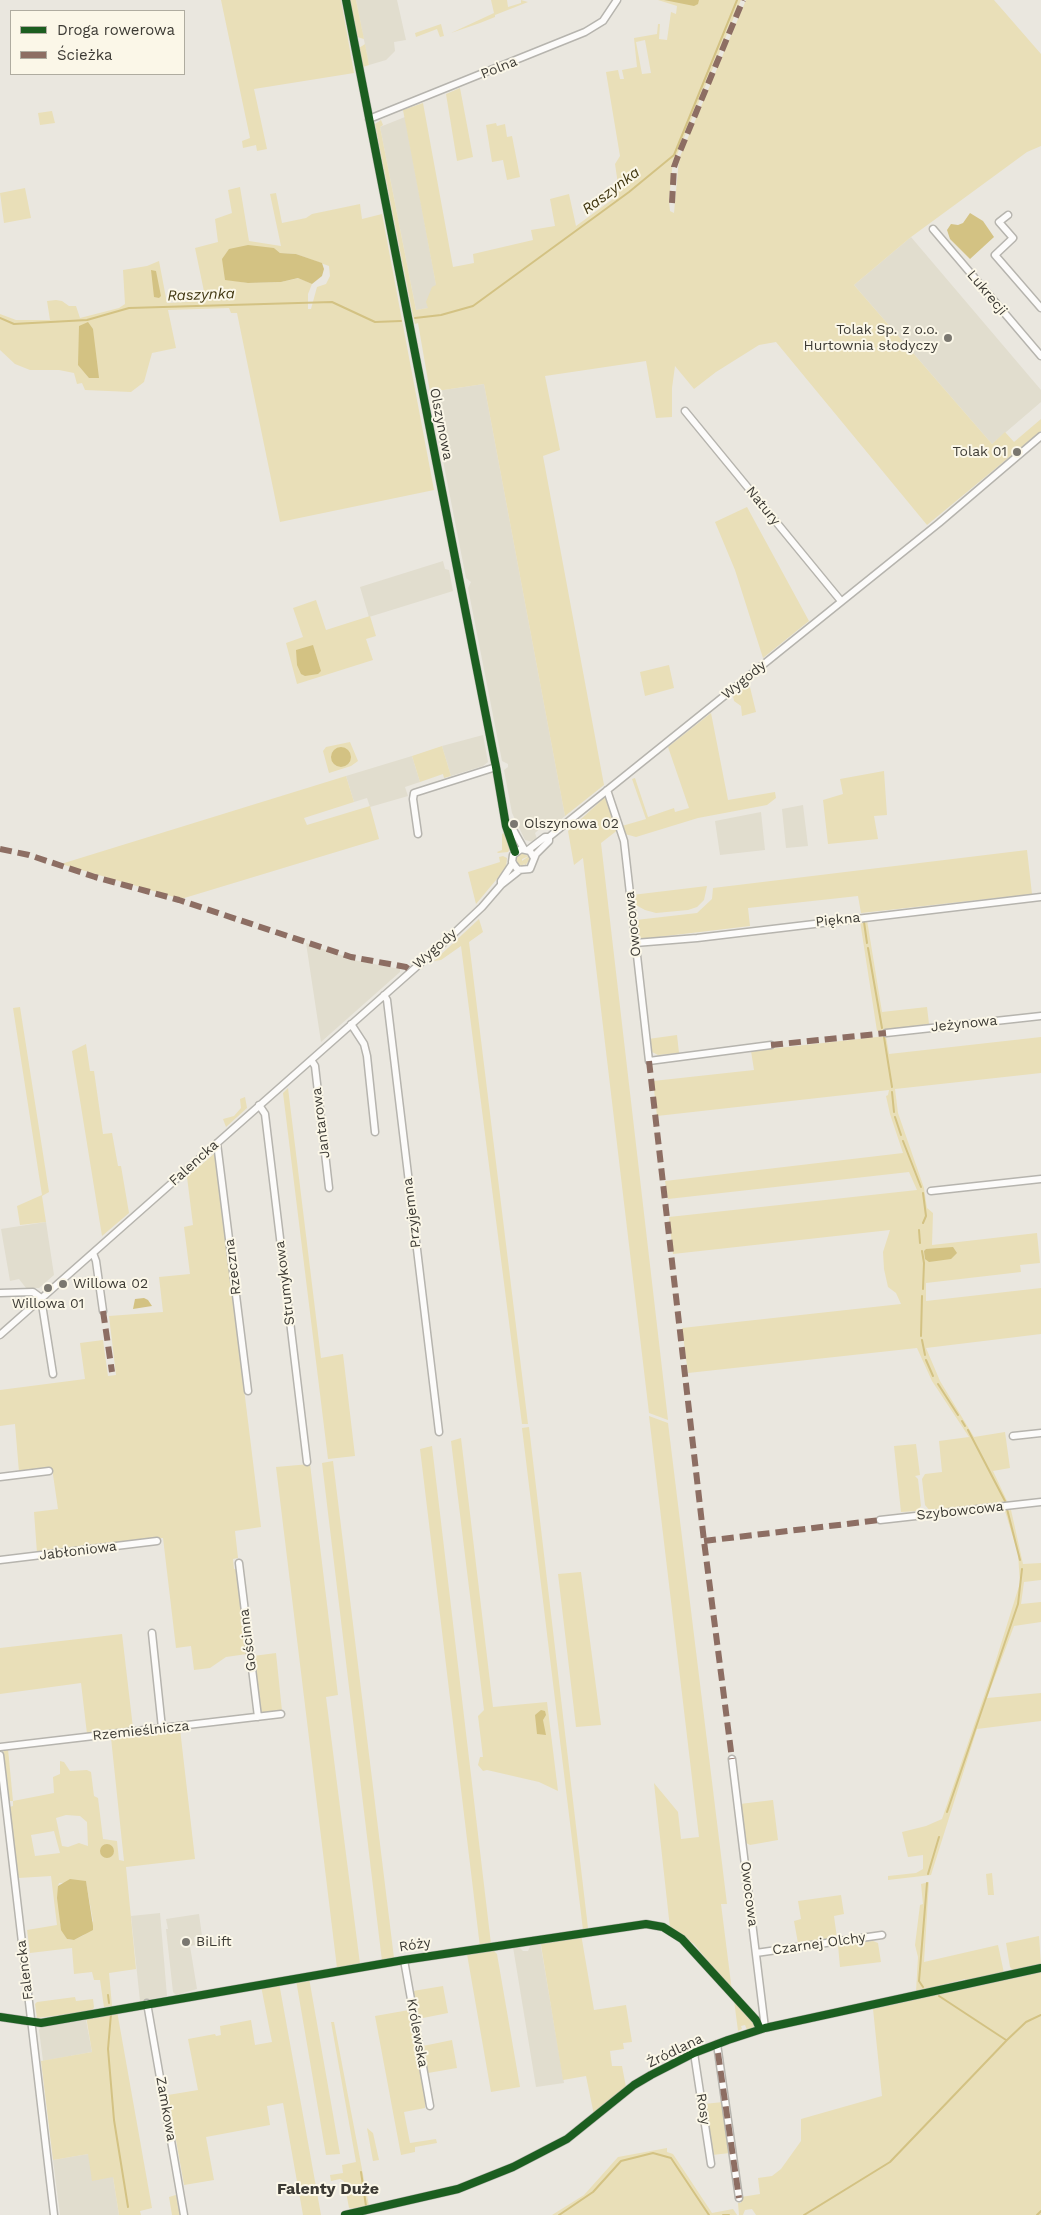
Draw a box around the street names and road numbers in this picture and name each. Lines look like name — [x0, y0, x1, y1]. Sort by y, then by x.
street label: Polna — [478, 53, 520, 83]
street label: Lukrecji — [963, 267, 1011, 319]
street label: Olszynowa — [426, 386, 456, 462]
street label: Natury — [742, 483, 784, 529]
street label: Wygody — [718, 657, 770, 703]
street label: Owocowa — [621, 890, 645, 958]
street label: Piękna — [815, 909, 861, 931]
street label: Wygody — [410, 925, 460, 973]
street label: Jeżynowa — [930, 1012, 998, 1036]
street label: Jantarowa — [308, 1087, 334, 1159]
street label: Falencka — [166, 1137, 222, 1189]
street label: Przyjemna — [399, 1177, 425, 1249]
street label: Rzeczna — [221, 1238, 245, 1296]
street label: Strumykowa — [271, 1240, 299, 1326]
street label: Szybowcowa — [916, 1498, 1004, 1524]
street label: Jabłoniowa — [38, 1538, 118, 1564]
street label: Gościnna — [236, 1608, 260, 1672]
street label: Rzemieślnicza — [92, 1718, 190, 1744]
street label: Owocowa — [737, 1860, 761, 1928]
street label: Czarnej Olchy — [771, 1929, 867, 1959]
street label: Róży — [398, 1934, 432, 1956]
street label: Falencka — [13, 1939, 37, 2001]
street label: Królewska — [403, 1997, 431, 2069]
street label: Źródlana — [644, 2030, 706, 2072]
street label: Zamkowa — [152, 2075, 180, 2143]
street label: Rosy — [692, 2092, 714, 2126]

